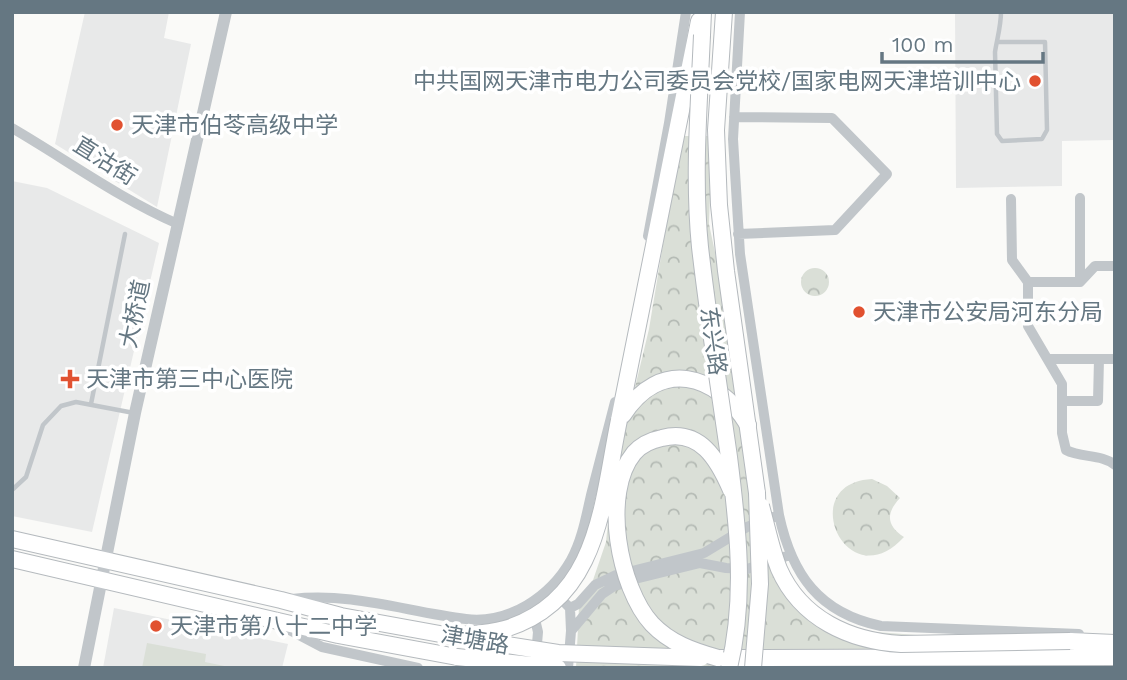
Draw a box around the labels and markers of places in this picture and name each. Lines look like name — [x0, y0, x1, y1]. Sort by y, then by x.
place label: 中共国网天津市电力公司委员会党校/国家电网天津培训中心 — [413, 68, 1021, 95]
marker: 中共国网天津市电力公司委员会党校/国家电网天津培训中心 — [1027, 73, 1043, 89]
place label: 天津市伯苓高级中学 — [131, 112, 338, 139]
marker: 天津市伯苓高级中学 — [109, 117, 125, 133]
place label: 天津市公安局河东分局 — [873, 299, 1103, 326]
marker: 天津市公安局河东分局 — [851, 304, 867, 320]
place label: 天津市第三中心医院 — [86, 366, 293, 393]
marker: 天津市第三中心医院 — [60, 369, 80, 389]
place label: 天津市第八十二中学 — [170, 613, 377, 640]
marker: 天津市第八十二中学 — [148, 618, 164, 634]

